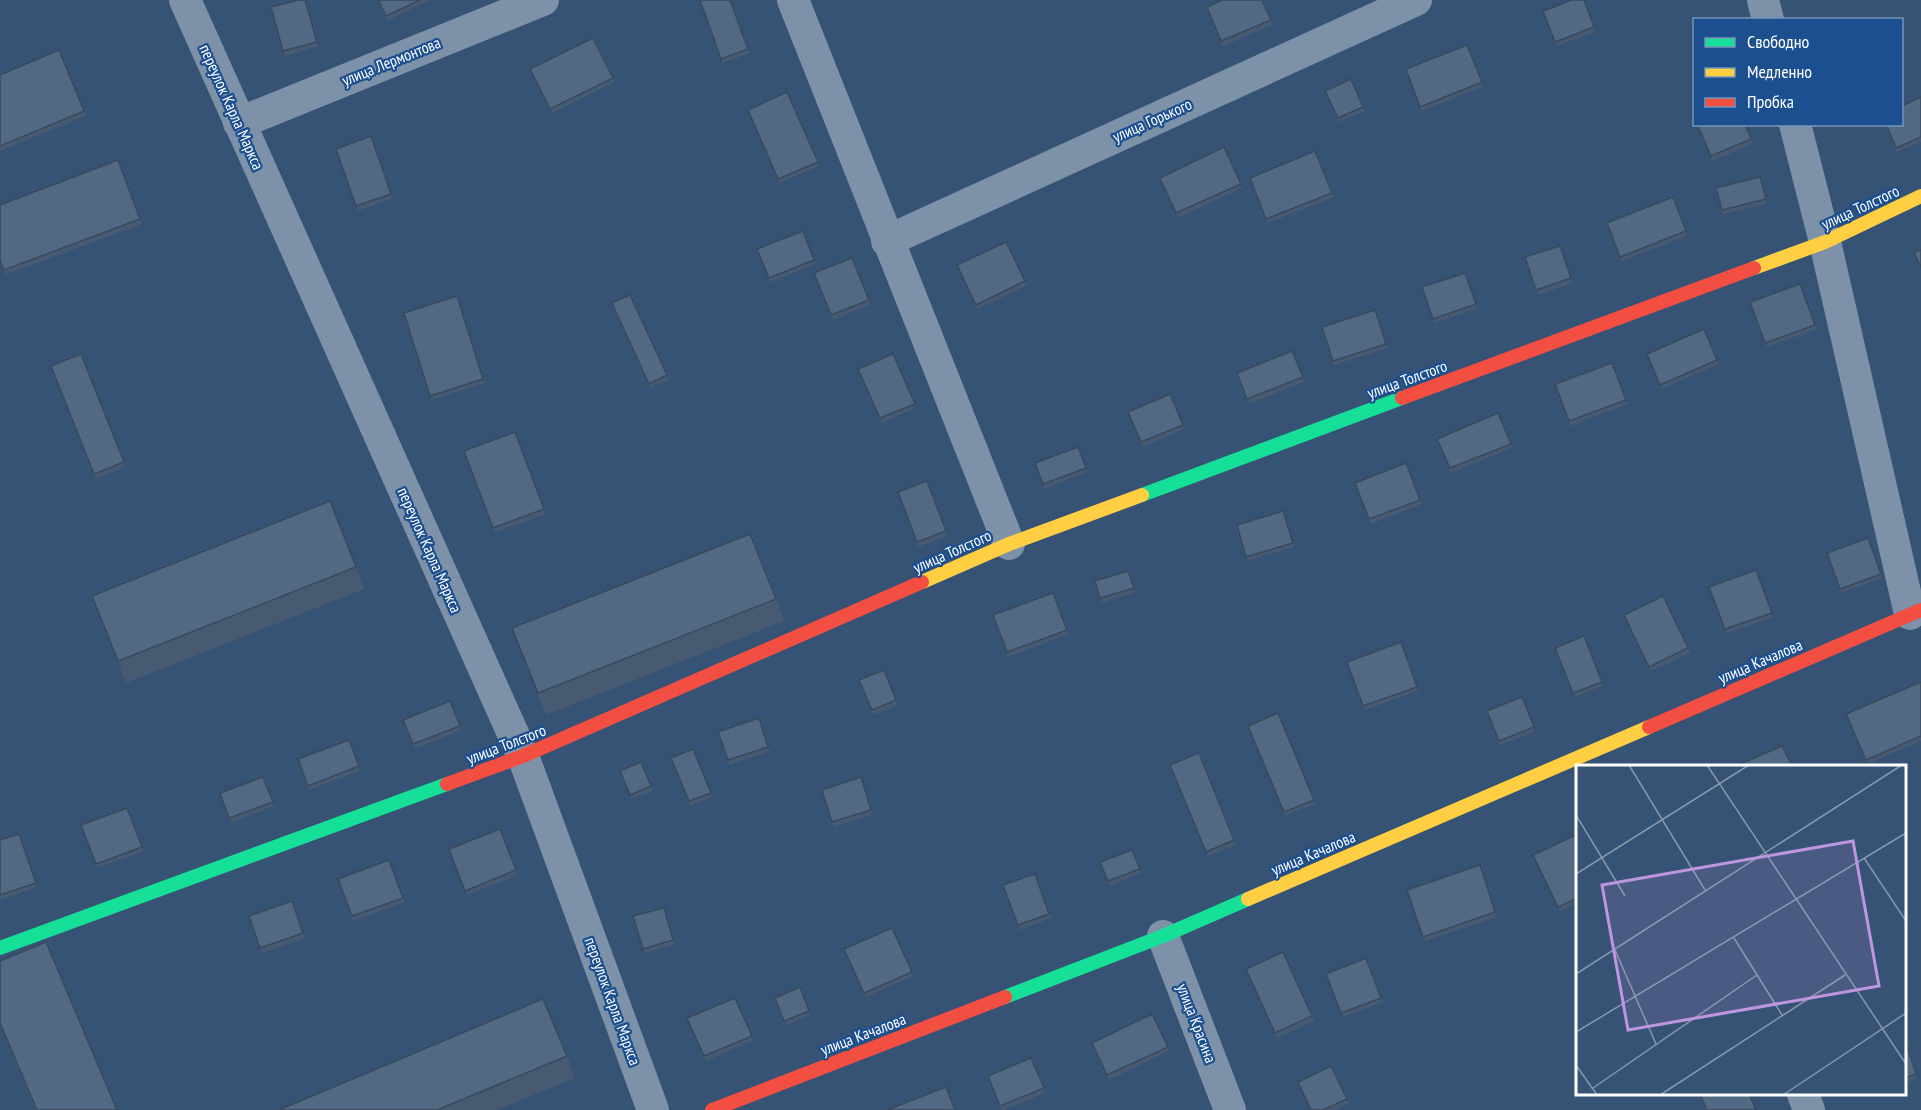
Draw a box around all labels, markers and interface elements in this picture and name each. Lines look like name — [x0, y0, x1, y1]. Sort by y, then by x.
legend — [1693, 18, 1903, 126]
text: Свободно — [1747, 30, 1810, 53]
street label: улица Лермонтова — [339, 32, 443, 90]
street label: переулок Карла Маркса — [195, 41, 269, 173]
text: Медленно — [1747, 60, 1812, 83]
text: Пробка — [1747, 90, 1794, 113]
street label: улица Горького — [1109, 94, 1195, 146]
street label: улица Толстого — [1818, 180, 1902, 234]
street label: улица Толстого — [1364, 355, 1450, 403]
street label: переулок Карла Маркса — [393, 484, 467, 616]
street label: улица Толстого — [910, 525, 994, 577]
street label: улица Качалова — [1715, 634, 1805, 688]
street label: улица Толстого — [463, 720, 549, 768]
inset map — [1576, 765, 1906, 1095]
street label: улица Качалова — [1268, 826, 1358, 880]
street label: переулок Карла Маркса — [581, 934, 645, 1068]
street label: улица Красина — [1173, 980, 1221, 1066]
street label: улица Качалова — [818, 1009, 908, 1059]

